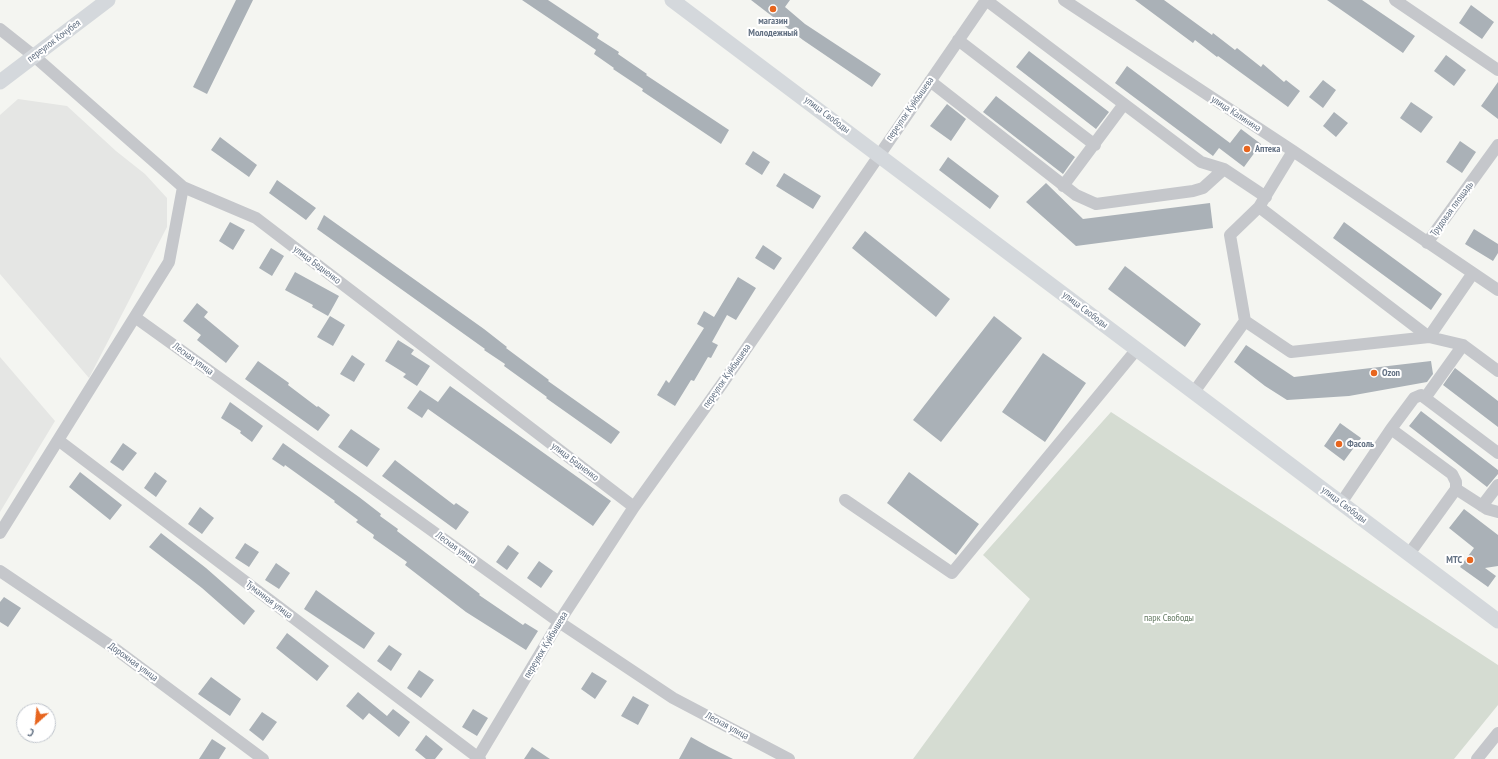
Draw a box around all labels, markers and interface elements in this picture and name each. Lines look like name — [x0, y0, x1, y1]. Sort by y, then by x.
marker: магазин Молодежный — [768, 4, 778, 14]
place label: магазин Молодежный — [748, 15, 798, 38]
street label: переулок Кочубея — [25, 17, 83, 65]
street label: переулок Куйбышева — [883, 75, 937, 143]
street label: улица Калинина — [1209, 93, 1263, 135]
street label: улица Свободы — [802, 94, 852, 136]
place label: Аптека — [1255, 143, 1280, 155]
marker: Аптека — [1242, 144, 1252, 154]
street label: Трудовая площадь — [1428, 179, 1476, 239]
street label: улица Бедненко — [291, 243, 343, 287]
street label: улица Свободы — [1060, 289, 1110, 331]
street label: Лесная улица — [170, 340, 216, 378]
street label: переулок Куйбышева — [700, 342, 754, 410]
place label: Ozon — [1382, 367, 1400, 379]
marker: Ozon — [1369, 368, 1379, 378]
place label: Фасоль — [1347, 438, 1374, 450]
marker: Фасоль — [1334, 439, 1344, 449]
street label: улица Бедненко — [549, 440, 601, 484]
street label: улица Свободы — [1319, 484, 1369, 526]
street label: Лесная улица — [433, 529, 479, 567]
place label: МТС — [1446, 554, 1462, 566]
marker: МТС — [1465, 555, 1475, 565]
street label: Туманная улица — [243, 578, 295, 622]
street label: переулок Куйбышева — [521, 610, 571, 680]
park label: парк Свободы — [1144, 612, 1194, 624]
street label: Дорожная улица — [106, 640, 160, 684]
north arrow — [16, 703, 56, 743]
street label: Лесная улица — [703, 710, 751, 742]
text: С — [26, 725, 36, 740]

